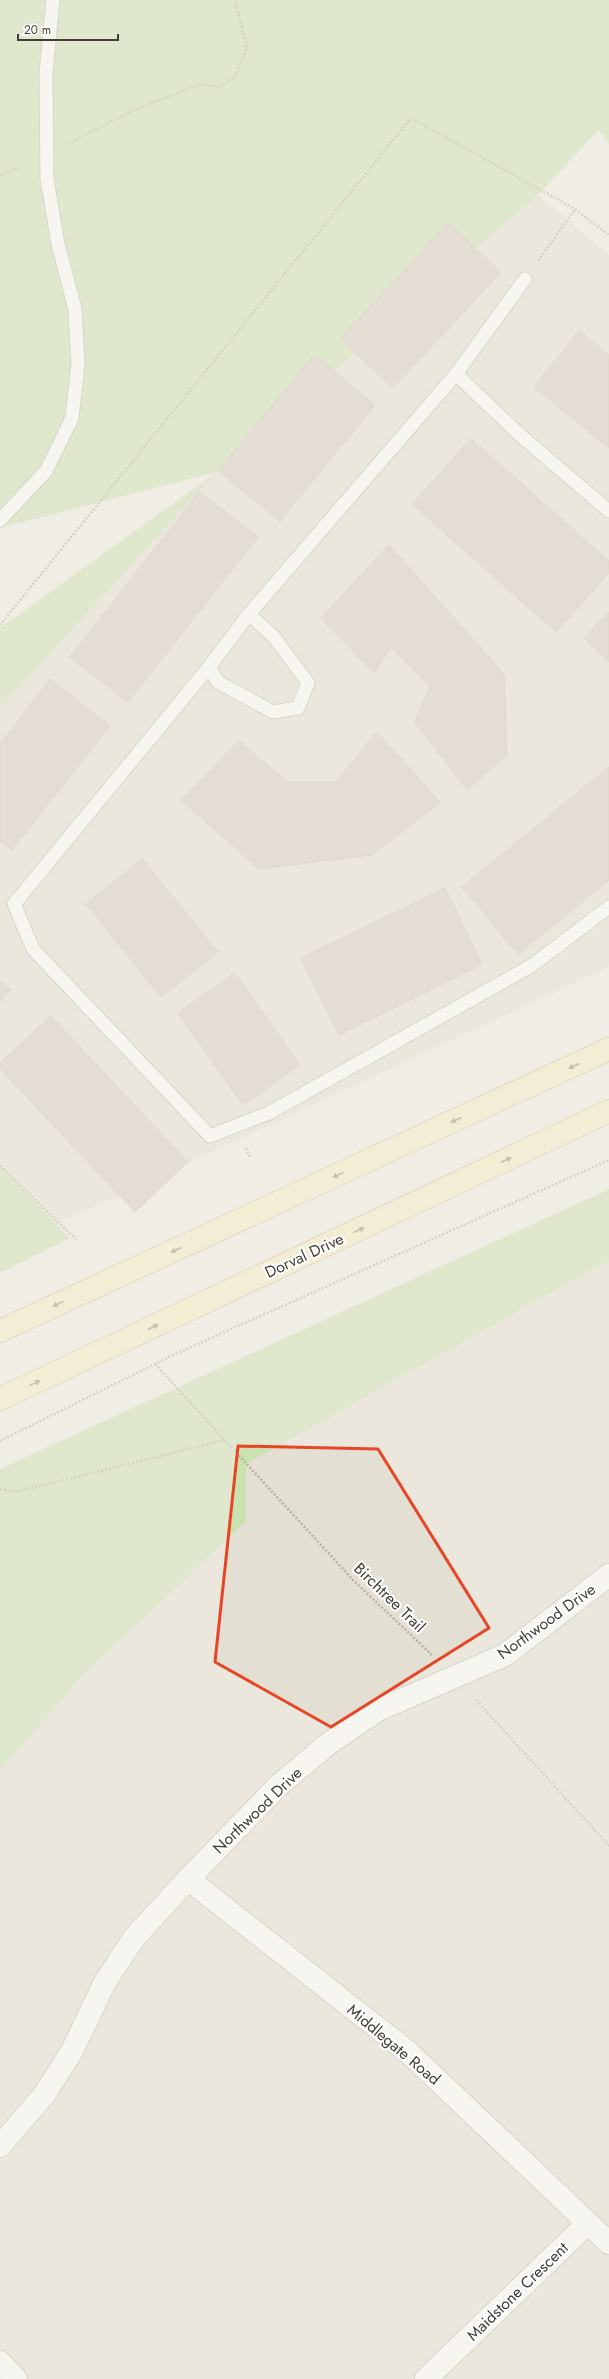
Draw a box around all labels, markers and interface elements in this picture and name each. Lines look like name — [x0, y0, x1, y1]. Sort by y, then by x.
scale bar — [18, 16, 118, 42]
text: 20 m — [24, 21, 51, 39]
one-way arrow — [568, 1063, 579, 1069]
one-way arrow — [450, 1117, 461, 1123]
one-way arrow — [500, 1157, 512, 1163]
one-way arrow — [332, 1172, 343, 1178]
street label: Dorval Drive — [261, 1227, 347, 1284]
one-way arrow — [353, 1227, 364, 1233]
one-way arrow — [171, 1247, 182, 1253]
one-way arrow — [53, 1301, 64, 1307]
one-way arrow — [147, 1324, 158, 1330]
one-way arrow — [30, 1380, 41, 1386]
street label: Birchtree Trail — [349, 1557, 431, 1638]
street label: Northwood Drive — [492, 1578, 600, 1665]
street label: Northwood Drive — [207, 1762, 307, 1859]
street label: Middlegate Road — [342, 1998, 445, 2090]
street label: Maidstone Crescent — [461, 2237, 573, 2346]

